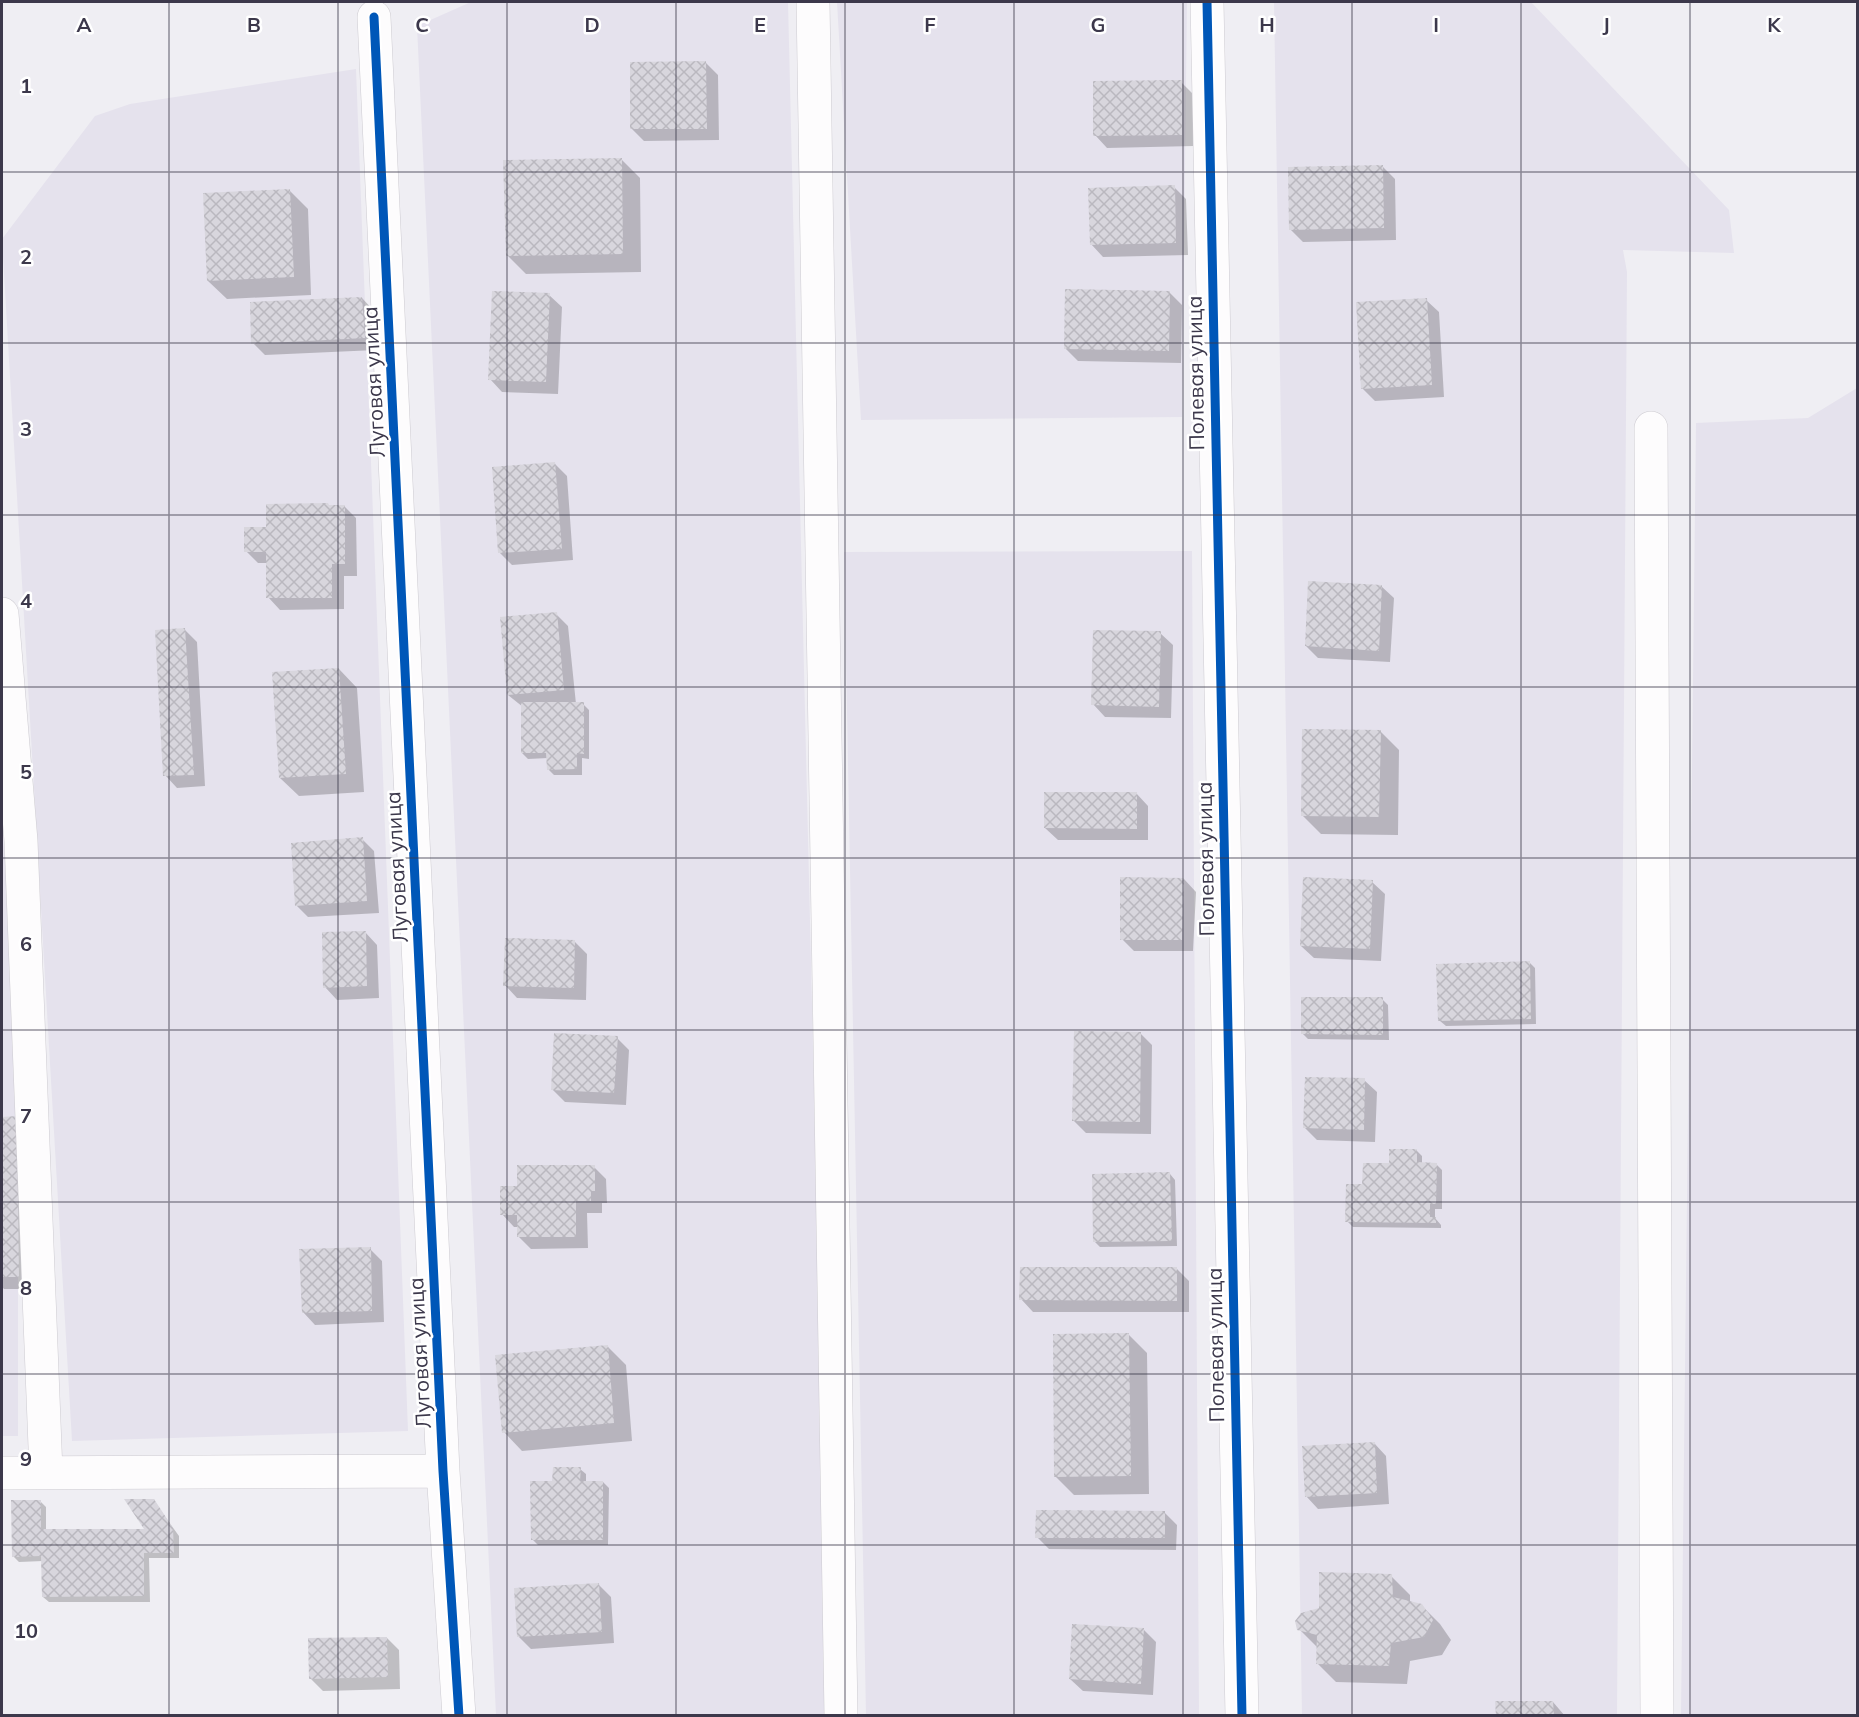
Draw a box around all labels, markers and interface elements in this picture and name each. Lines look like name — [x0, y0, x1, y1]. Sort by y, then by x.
text: A — [77, 12, 92, 37]
text: B — [247, 12, 261, 37]
text: C — [415, 12, 429, 37]
text: D — [584, 12, 600, 37]
text: E — [754, 12, 766, 37]
text: F — [924, 12, 936, 37]
text: G — [1091, 12, 1105, 37]
text: H — [1259, 12, 1275, 37]
text: I — [1433, 12, 1439, 37]
text: J — [1602, 12, 1610, 37]
text: K — [1767, 12, 1781, 37]
text: 1 — [20, 73, 32, 98]
text: 2 — [20, 244, 32, 269]
street label: Полевая улица — [1181, 295, 1209, 451]
street label: Луговая улица — [356, 306, 390, 458]
text: 3 — [20, 416, 32, 441]
text: 4 — [20, 588, 32, 613]
text: 5 — [20, 759, 32, 784]
street label: Полевая улица — [1191, 781, 1219, 937]
street label: Луговая улица — [379, 791, 413, 943]
text: 6 — [20, 931, 32, 956]
text: 7 — [20, 1103, 32, 1128]
street label: Полевая улица — [1201, 1267, 1229, 1423]
text: 8 — [20, 1275, 32, 1300]
street label: Луговая улица — [402, 1277, 436, 1429]
text: 9 — [20, 1446, 32, 1471]
text: 10 — [14, 1618, 38, 1643]

